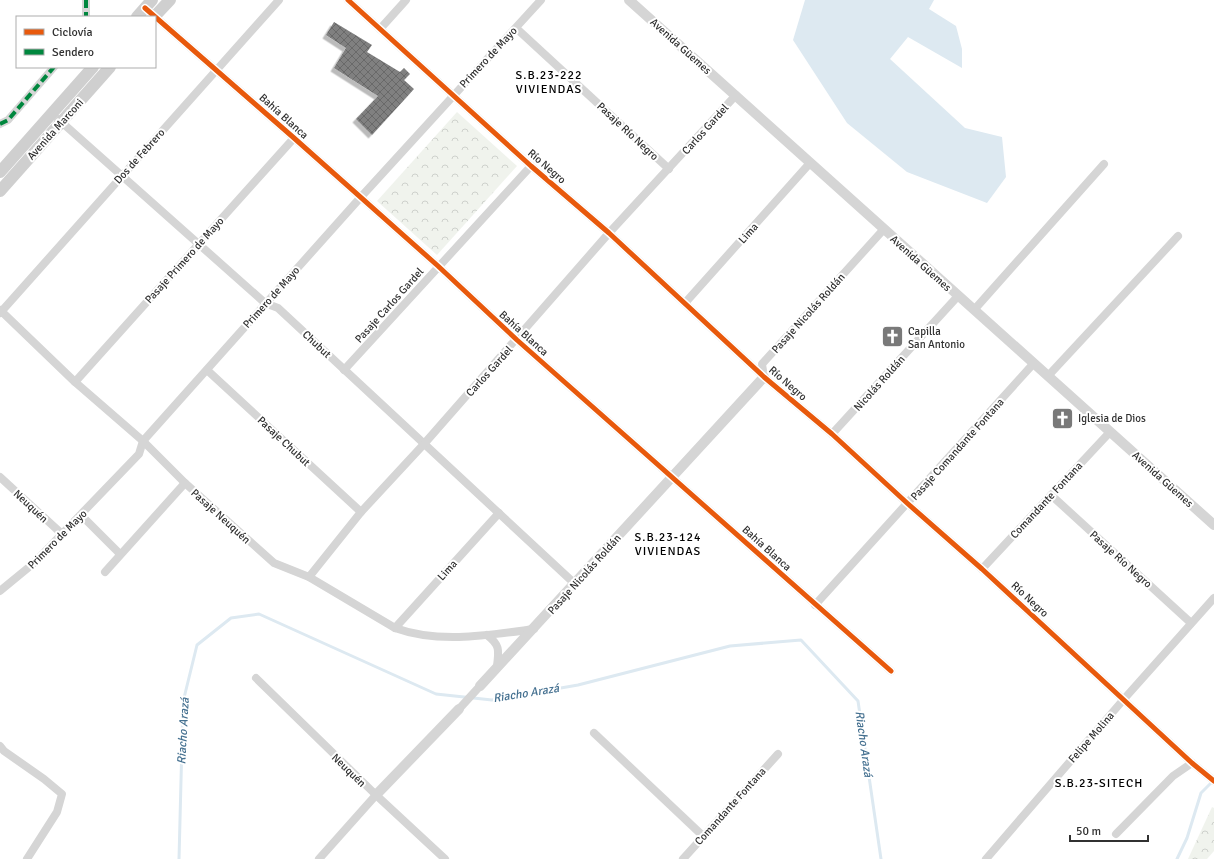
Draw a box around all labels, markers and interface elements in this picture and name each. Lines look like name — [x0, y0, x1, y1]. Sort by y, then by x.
legend — [16, 16, 156, 68]
street label: Avenida Güemes — [648, 16, 714, 77]
street label: Primero de Mayo — [457, 24, 520, 90]
text: Ciclovía — [52, 25, 93, 40]
text: Sendero — [52, 45, 94, 60]
district label: S.B.23-222 VIVIENDAS — [516, 68, 582, 97]
street label: Bahía Blanca — [256, 91, 311, 142]
street label: Avenida Marconi — [24, 96, 86, 163]
street label: Pasaje Río Negro — [594, 100, 661, 163]
street label: Carlos Gardel — [679, 101, 731, 157]
street label: Dos de Febrero — [111, 126, 168, 187]
street label: Río Negro — [525, 146, 569, 187]
street label: Pasaje Primero de Mayo — [142, 214, 227, 306]
street label: Lima — [736, 220, 761, 246]
street label: Avenida Güemes — [888, 233, 954, 294]
street label: Primero de Mayo — [240, 264, 303, 331]
street label: Pasaje Carlos Gardel — [352, 265, 426, 346]
street label: Pasaje Nicolás Roldán — [769, 271, 848, 356]
street label: Bahía Blanca — [496, 308, 551, 359]
church icon: Capilla San Antonio — [880, 324, 906, 350]
place label: Capilla San Antonio — [908, 325, 965, 351]
street label: Chubut — [300, 328, 334, 361]
street label: Carlos Gardel — [463, 343, 515, 399]
street label: Nicolás Roldán — [851, 353, 908, 414]
street label: Río Negro — [766, 363, 810, 404]
street label: Pasaje Comandante Fontana — [908, 395, 1007, 503]
church icon: Iglesia de Dios — [1050, 405, 1076, 431]
place label: Iglesia de Dios — [1078, 412, 1146, 425]
street label: Pasaje Chubut — [255, 414, 313, 469]
street label: Avenida Güemes — [1130, 449, 1196, 510]
street label: Comandante Fontana — [1008, 459, 1085, 541]
street label: Pasaje Neuquén — [188, 486, 253, 546]
street label: Neuquén — [11, 487, 51, 526]
street label: Primero de Mayo — [25, 507, 90, 572]
street label: Bahía Blanca — [739, 523, 794, 574]
street label: Pasaje Río Negro — [1087, 528, 1155, 591]
district label: S.B.23-124 VIVIENDAS — [635, 530, 701, 559]
street label: Pasaje Nicolás Roldán — [545, 532, 624, 617]
street label: Lima — [435, 557, 460, 583]
street label: Río Negro — [1008, 579, 1051, 620]
water label: Riacho Arazá — [492, 681, 561, 706]
water label: Riacho Arazá — [174, 696, 193, 765]
street label: Felipe Molina — [1066, 709, 1117, 765]
water label: Riacho Arazá — [851, 710, 876, 779]
street label: Neuquén — [329, 751, 368, 790]
street label: Comandante Fontana — [692, 765, 769, 848]
district label: S.B.23-SITECH — [1055, 776, 1143, 791]
scale bar — [1070, 817, 1148, 843]
text: 50 m — [1076, 824, 1101, 839]

